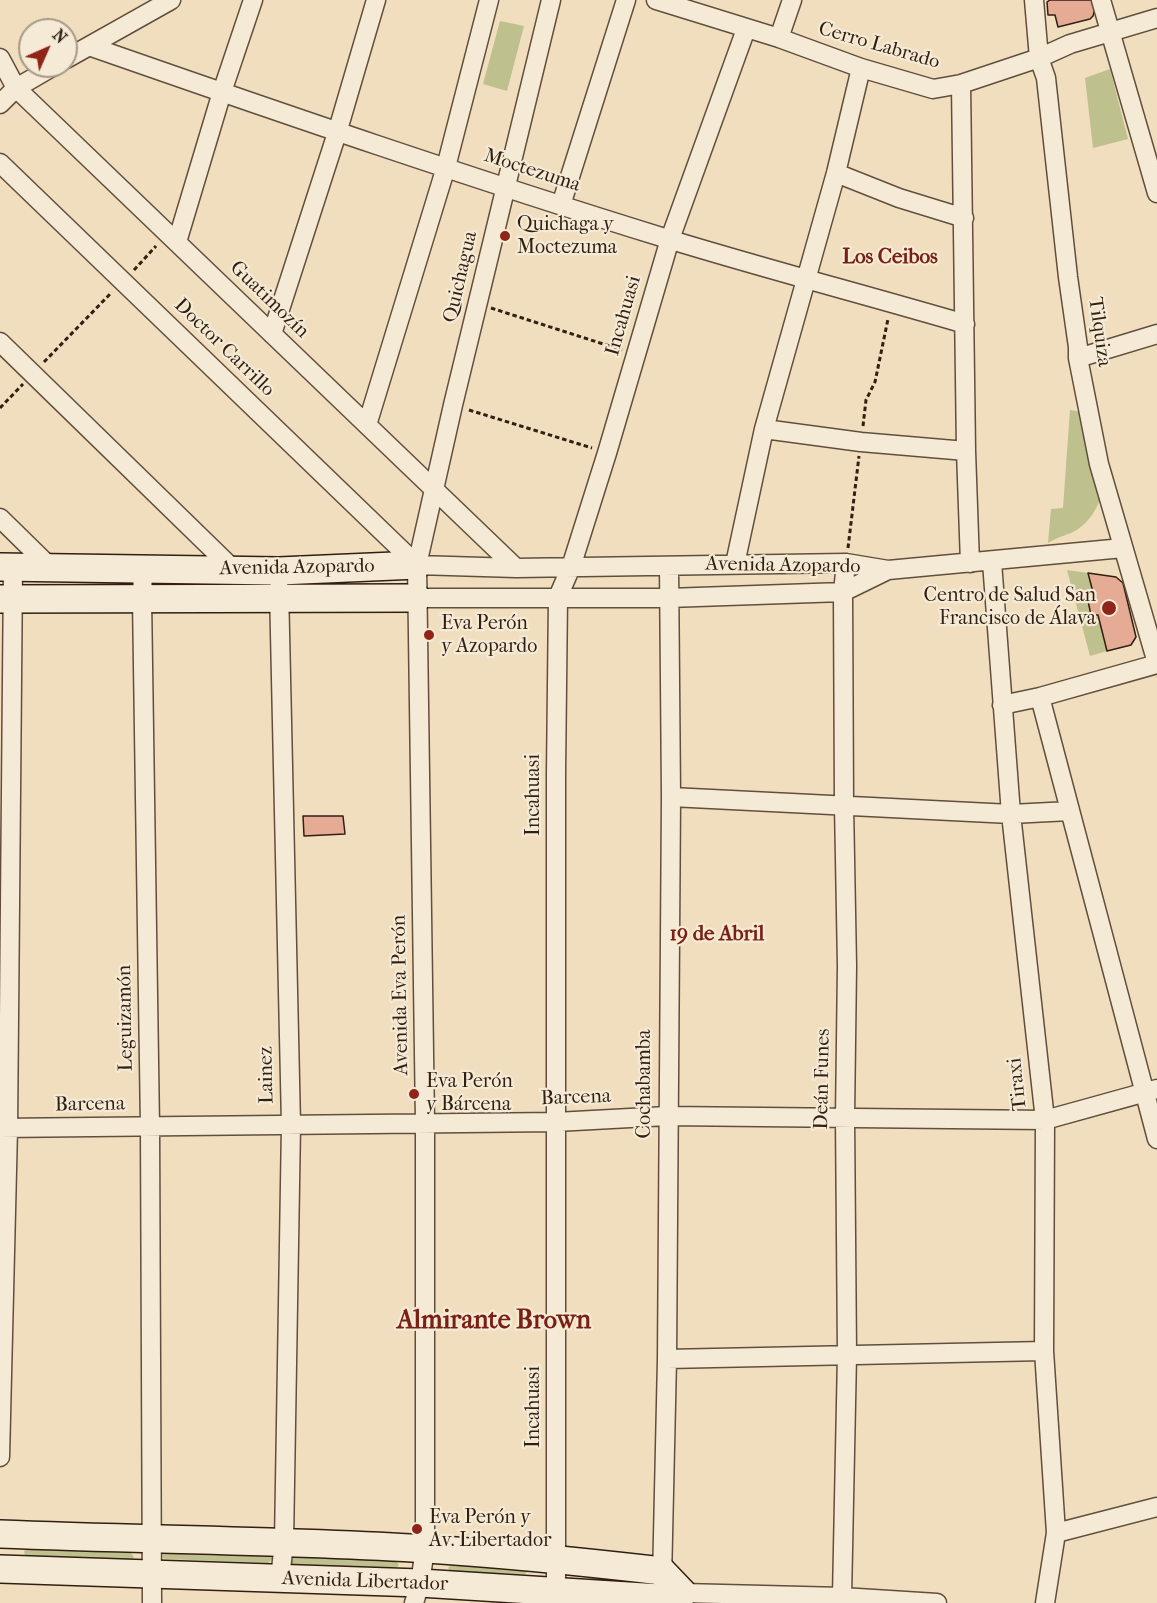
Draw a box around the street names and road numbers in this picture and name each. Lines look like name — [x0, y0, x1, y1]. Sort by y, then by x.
street label: Cerro Labrado — [816, 17, 942, 75]
street label: Moctezuma — [481, 144, 583, 198]
street label: Quichagua — [439, 229, 483, 325]
street label: Guatimozín — [224, 256, 314, 344]
street label: Incahuasi — [601, 273, 647, 359]
street label: Doctor Carrillo — [169, 294, 279, 402]
street label: Tilquiza — [1082, 296, 1116, 368]
street label: Avenida Azopardo — [705, 553, 861, 579]
street label: Avenida Azopardo — [219, 555, 375, 581]
street label: Incahuasi — [522, 754, 546, 836]
street label: Avenida Eva Perón — [388, 914, 414, 1076]
street label: Leguizamón — [113, 965, 139, 1071]
street label: Deán Funes — [810, 1028, 836, 1130]
street label: Cochabamba — [633, 1030, 657, 1138]
street label: Lainez — [254, 1046, 280, 1104]
street label: Tiraxi — [1003, 1056, 1033, 1112]
street label: Barcena — [540, 1085, 612, 1111]
street label: Barcena — [55, 1092, 125, 1118]
street label: Incahuasi — [522, 1366, 546, 1448]
street label: Avenida Libertador — [281, 1567, 449, 1597]

